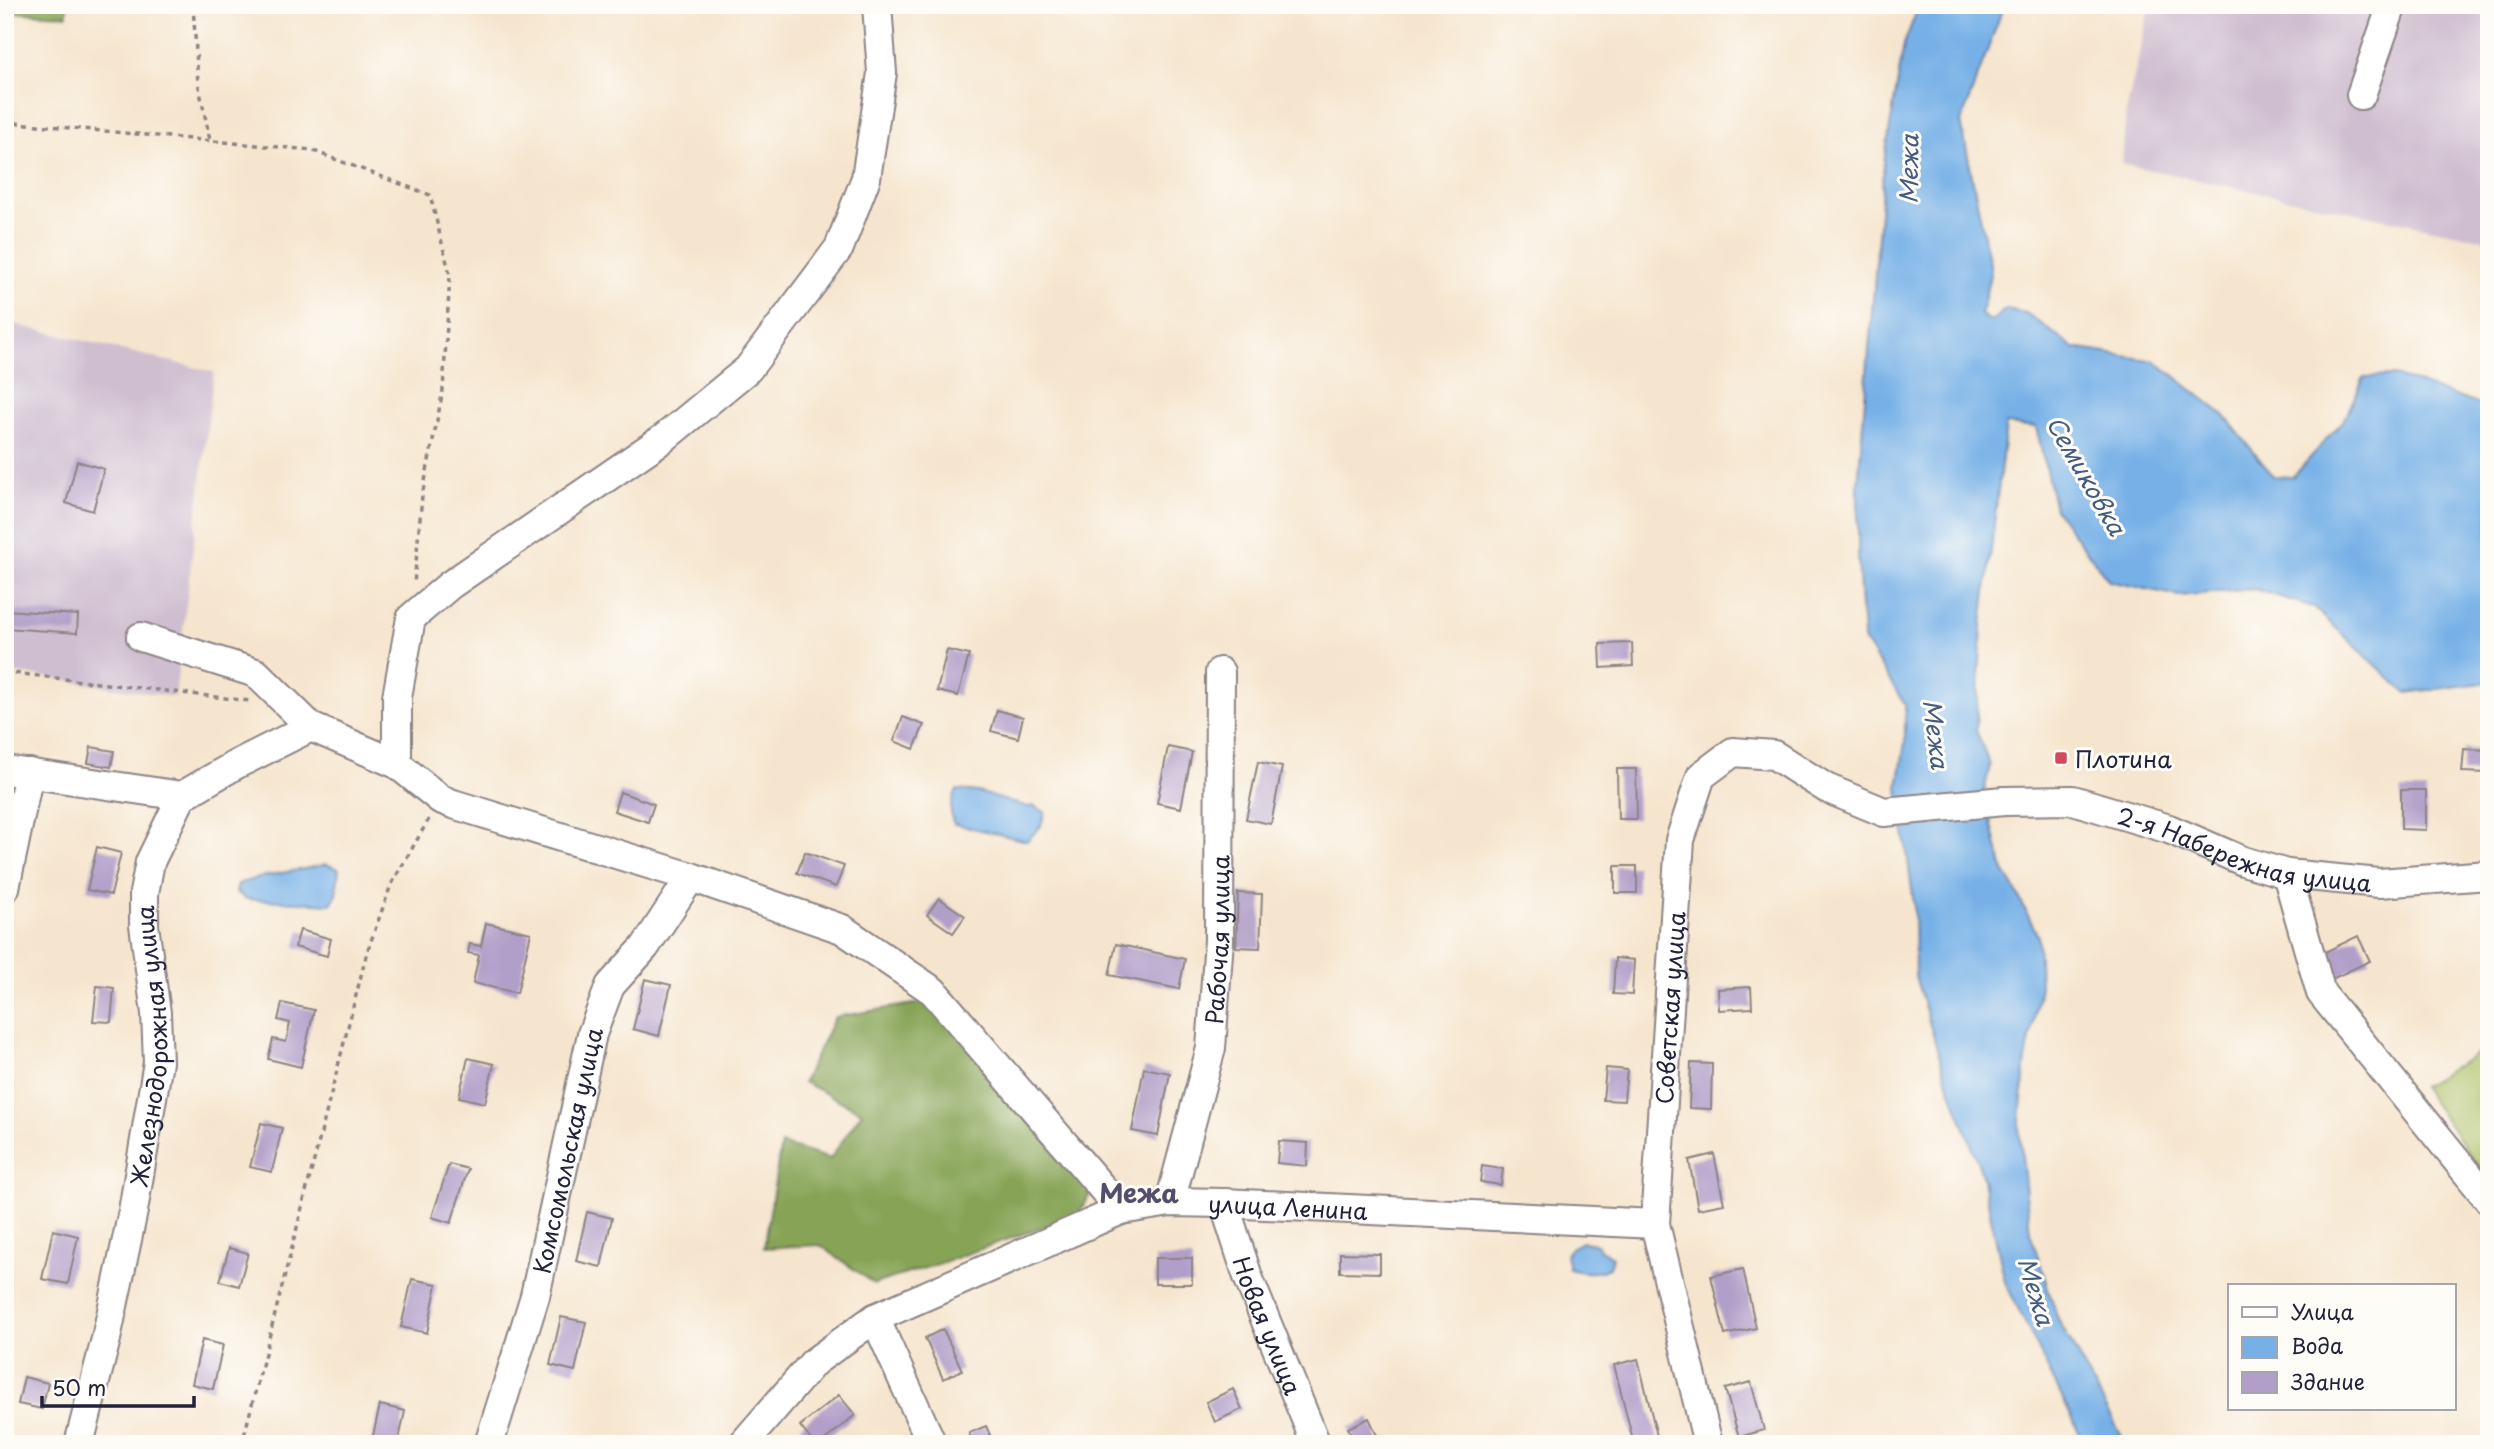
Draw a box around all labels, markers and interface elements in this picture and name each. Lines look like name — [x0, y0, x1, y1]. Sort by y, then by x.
water label: Межа — [1889, 133, 1927, 204]
water label: Семиковка — [2038, 409, 2136, 542]
water label: Межа — [1915, 697, 1959, 772]
place label: Плотина — [2075, 741, 2172, 776]
marker: Плотина — [2053, 750, 2069, 766]
street label: 2-я Набережная улица — [2113, 797, 2374, 900]
street label: Рабочая улица — [1195, 854, 1237, 1025]
street label: Железнодорожная улица — [120, 905, 176, 1189]
street label: Советская улица — [1645, 910, 1693, 1105]
street label: Комсомольская улица — [523, 1024, 611, 1277]
district label: Межа — [1099, 1173, 1179, 1212]
street label: улица Ленина — [1208, 1185, 1369, 1228]
street label: Новая улица — [1225, 1252, 1312, 1400]
water label: Межа — [2010, 1252, 2065, 1331]
legend — [2228, 1284, 2456, 1410]
text: Улица — [2291, 1295, 2354, 1327]
text: Вода — [2291, 1329, 2343, 1361]
scale bar — [42, 1365, 194, 1409]
text: Здание — [2291, 1365, 2365, 1397]
text: 50 m — [52, 1371, 106, 1403]

